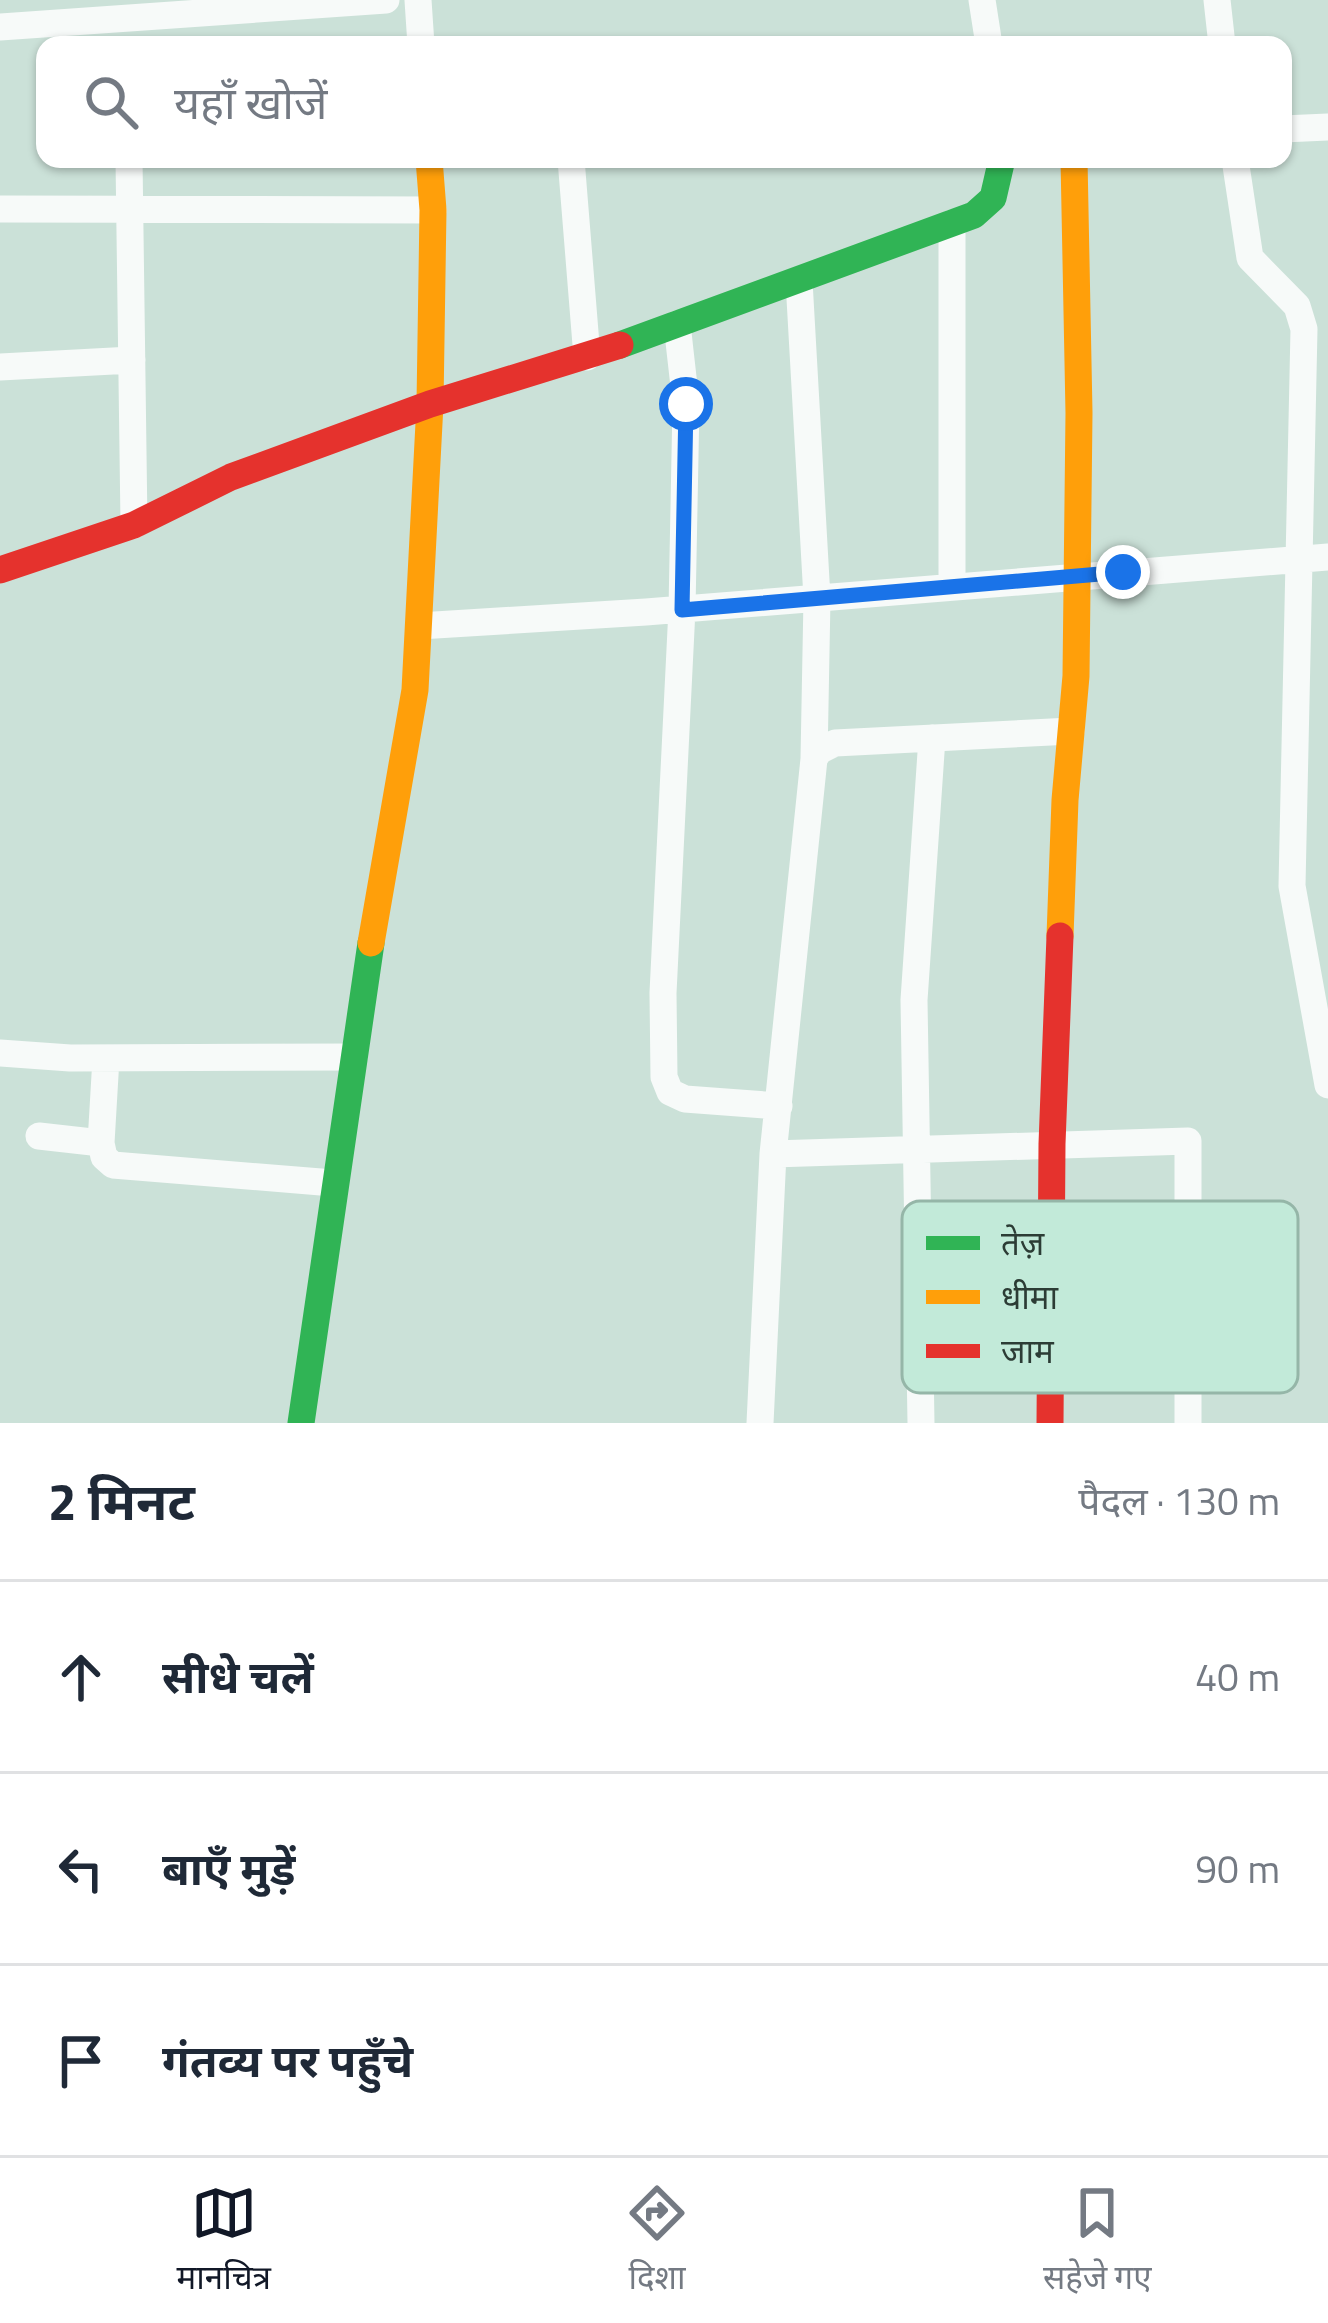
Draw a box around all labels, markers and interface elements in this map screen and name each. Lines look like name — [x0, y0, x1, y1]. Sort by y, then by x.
search box — [36, 36, 1292, 168]
text: यहाँ खोजें — [174, 68, 327, 136]
icon: search — [78, 69, 144, 135]
route start — [659, 377, 713, 431]
route end — [1096, 545, 1150, 599]
legend — [902, 1201, 1298, 1393]
text: तेज़ — [1001, 1218, 1045, 1268]
text: धीमा — [1001, 1272, 1060, 1322]
text: जाम — [1001, 1326, 1055, 1376]
text: 2 मिनट — [48, 1462, 195, 1540]
text: पैदल · 130 m — [1078, 1471, 1280, 1530]
text: सीधे चलें — [162, 1642, 314, 1710]
icon: ahead — [48, 1644, 114, 1710]
text: 40 m — [1195, 1647, 1280, 1706]
text: बाएँ मुड़ें — [162, 1834, 295, 1902]
icon: left — [48, 1836, 114, 1902]
text: 90 m — [1195, 1839, 1280, 1898]
text: गंतव्य पर पहुँचे — [162, 2026, 413, 2094]
icon: arrive — [48, 2028, 114, 2094]
tab: मानचित्र — [177, 2180, 271, 2302]
tab: दिशा — [624, 2180, 690, 2302]
tab: सहेजे गए — [1043, 2180, 1151, 2302]

